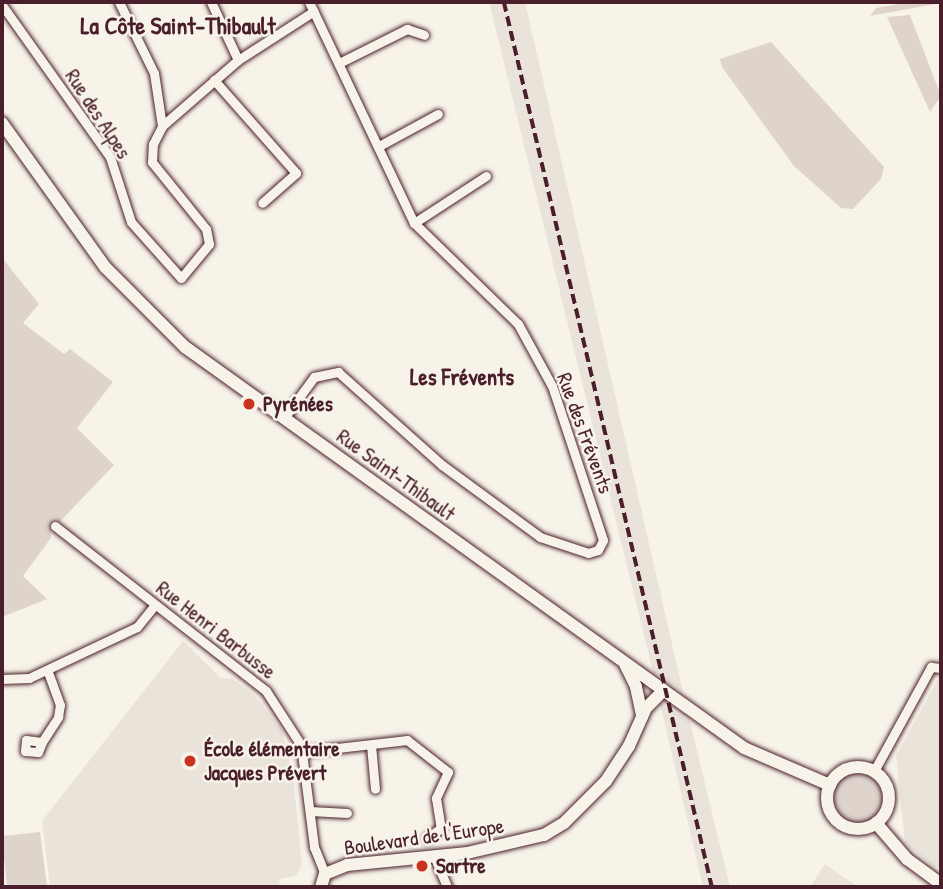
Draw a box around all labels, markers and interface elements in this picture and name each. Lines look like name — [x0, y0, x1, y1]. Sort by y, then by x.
district label: La Côte Saint-Thibault — [81, 12, 275, 40]
street label: Rue des Alpes — [60, 64, 136, 164]
district label: Les Frévents — [410, 363, 514, 391]
street label: Rue des Frévents — [552, 369, 618, 497]
place label: Pyrénées — [263, 391, 333, 417]
marker: Pyrénées — [241, 396, 257, 412]
street label: Rue Saint-Thibault — [332, 424, 460, 526]
street label: Rue Henri Barbusse — [151, 575, 281, 685]
place label: École élémentaire Jacques Prévert — [204, 736, 340, 786]
marker: École élémentaire Jacques Prévert — [182, 753, 198, 769]
street label: Boulevard de l'Europe — [342, 813, 506, 861]
place label: Sartre — [436, 853, 486, 879]
marker: Sartre — [414, 858, 430, 874]

